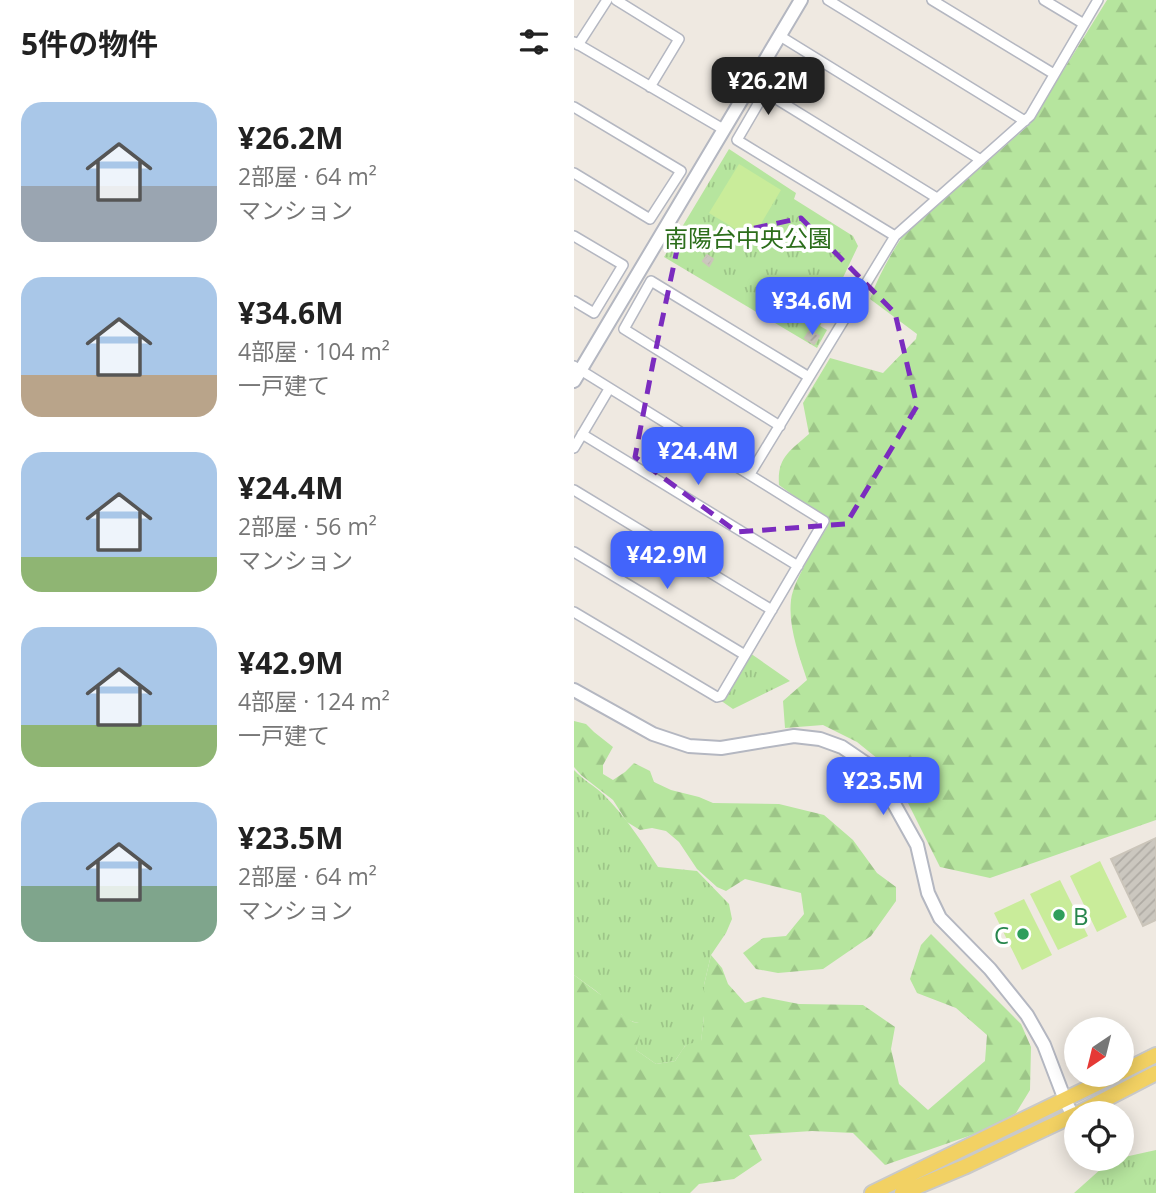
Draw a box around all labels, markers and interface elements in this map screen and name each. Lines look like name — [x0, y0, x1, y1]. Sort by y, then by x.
text: 5件の物件 — [21, 23, 158, 64]
icon: filters — [515, 23, 553, 61]
pin: ¥26.2M — [711, 58, 825, 117]
text: ¥26.2M — [728, 64, 808, 96]
text: ¥26.2M — [238, 117, 343, 158]
icon: home — [77, 130, 161, 214]
text: 2部屋 · 64 m² — [238, 160, 377, 192]
text: マンション — [238, 194, 353, 226]
park label: 南陽台中央公園 — [664, 221, 832, 254]
pin: ¥34.6M — [755, 278, 869, 337]
text: ¥34.6M — [772, 284, 852, 316]
text: ¥34.6M — [238, 292, 343, 333]
icon: home — [77, 305, 161, 389]
text: 4部屋 · 104 m² — [238, 335, 390, 367]
text: 一戸建て — [238, 369, 330, 401]
pin: ¥24.4M — [641, 428, 755, 487]
text: ¥24.4M — [658, 434, 738, 466]
text: ¥24.4M — [238, 467, 343, 508]
icon: home — [77, 480, 161, 564]
text: 2部屋 · 56 m² — [238, 510, 377, 542]
pin: ¥42.9M — [610, 532, 724, 591]
text: ¥42.9M — [627, 538, 707, 570]
text: マンション — [238, 544, 353, 576]
text: ¥42.9M — [238, 642, 343, 683]
icon: home — [77, 655, 161, 739]
text: 4部屋 · 124 m² — [238, 685, 390, 717]
text: 一戸建て — [238, 719, 330, 751]
pin: ¥23.5M — [826, 758, 940, 817]
text: ¥23.5M — [843, 764, 923, 796]
text: ¥23.5M — [238, 817, 343, 858]
icon: home — [77, 830, 161, 914]
text: 2部屋 · 64 m² — [238, 860, 377, 892]
text: マンション — [238, 894, 353, 926]
place label: B — [1073, 899, 1089, 932]
marker: B — [1051, 907, 1067, 923]
place label: C — [994, 918, 1009, 951]
marker: C — [1015, 926, 1031, 942]
north arrow — [1064, 1017, 1134, 1087]
map controls — [1064, 1017, 1134, 1171]
button: locate — [1064, 1101, 1134, 1171]

